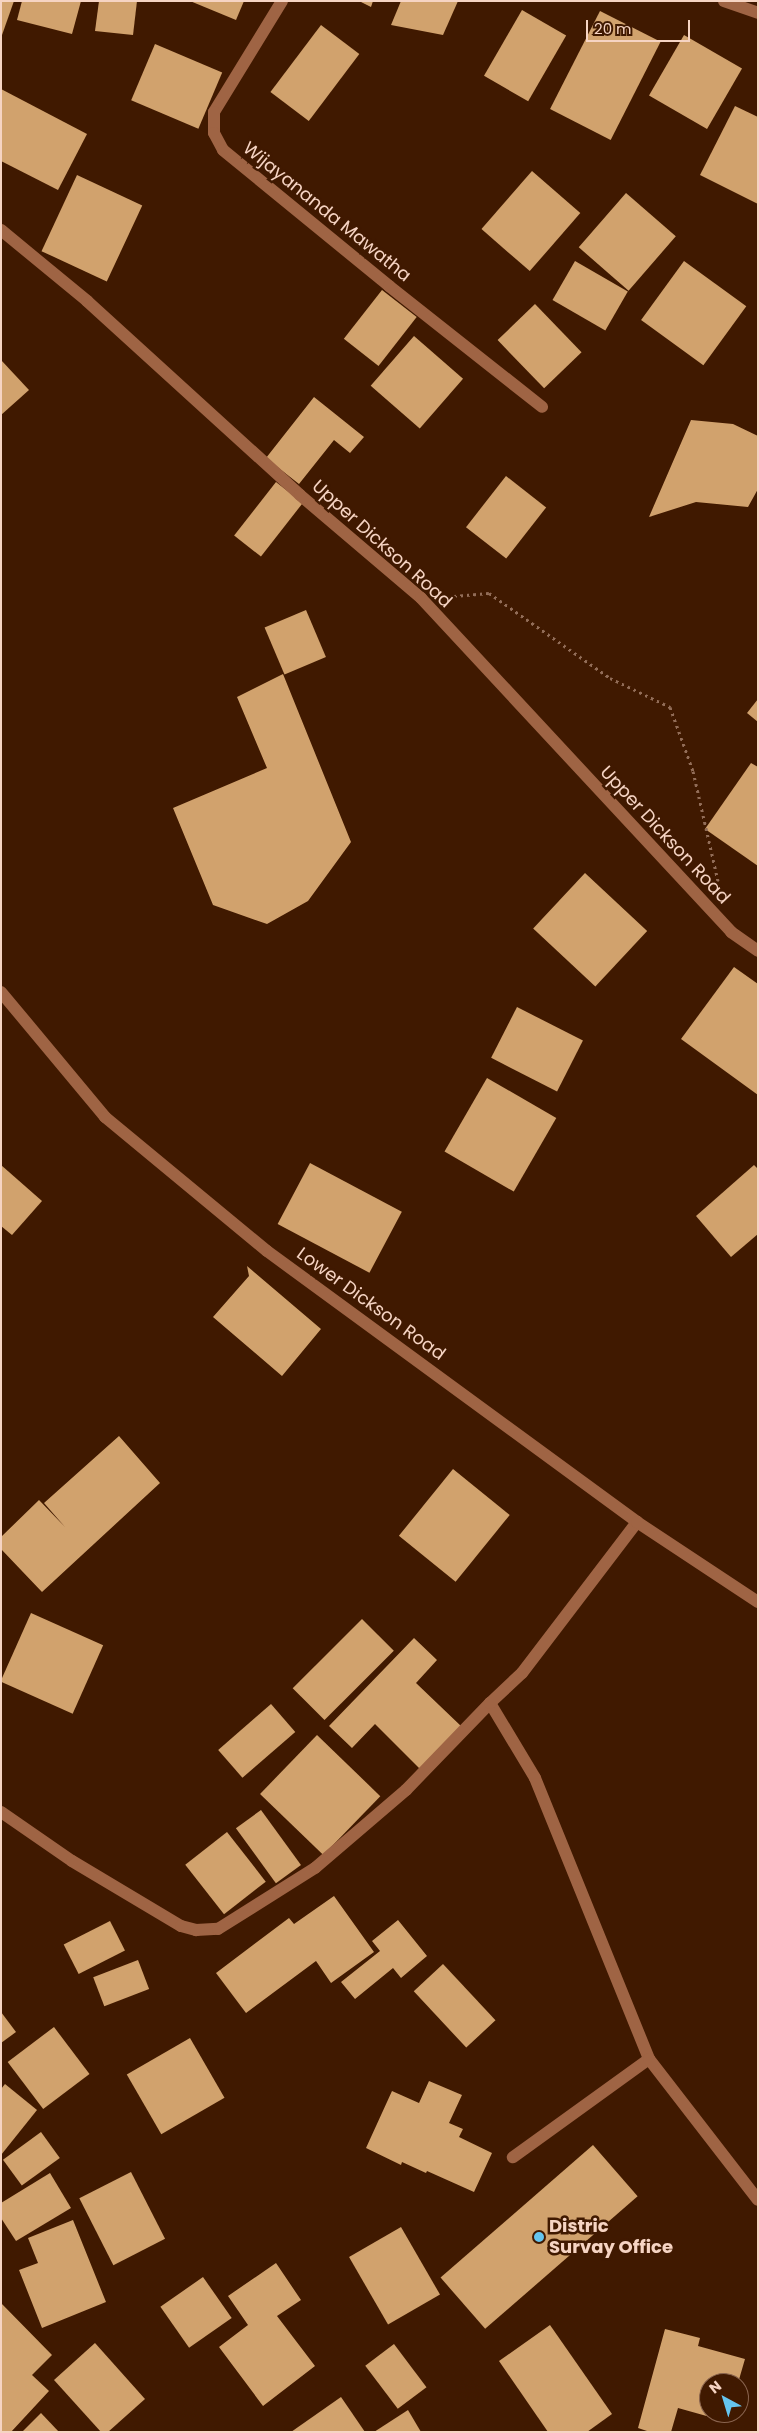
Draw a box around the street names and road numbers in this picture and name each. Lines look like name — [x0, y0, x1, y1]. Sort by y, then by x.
street label: Wijayananda Mawatha — [239, 137, 415, 287]
street label: Upper Dickson Road — [308, 476, 456, 612]
street label: Upper Dickson Road — [596, 762, 734, 908]
street label: Lower Dickson Road — [293, 1243, 449, 1365]

